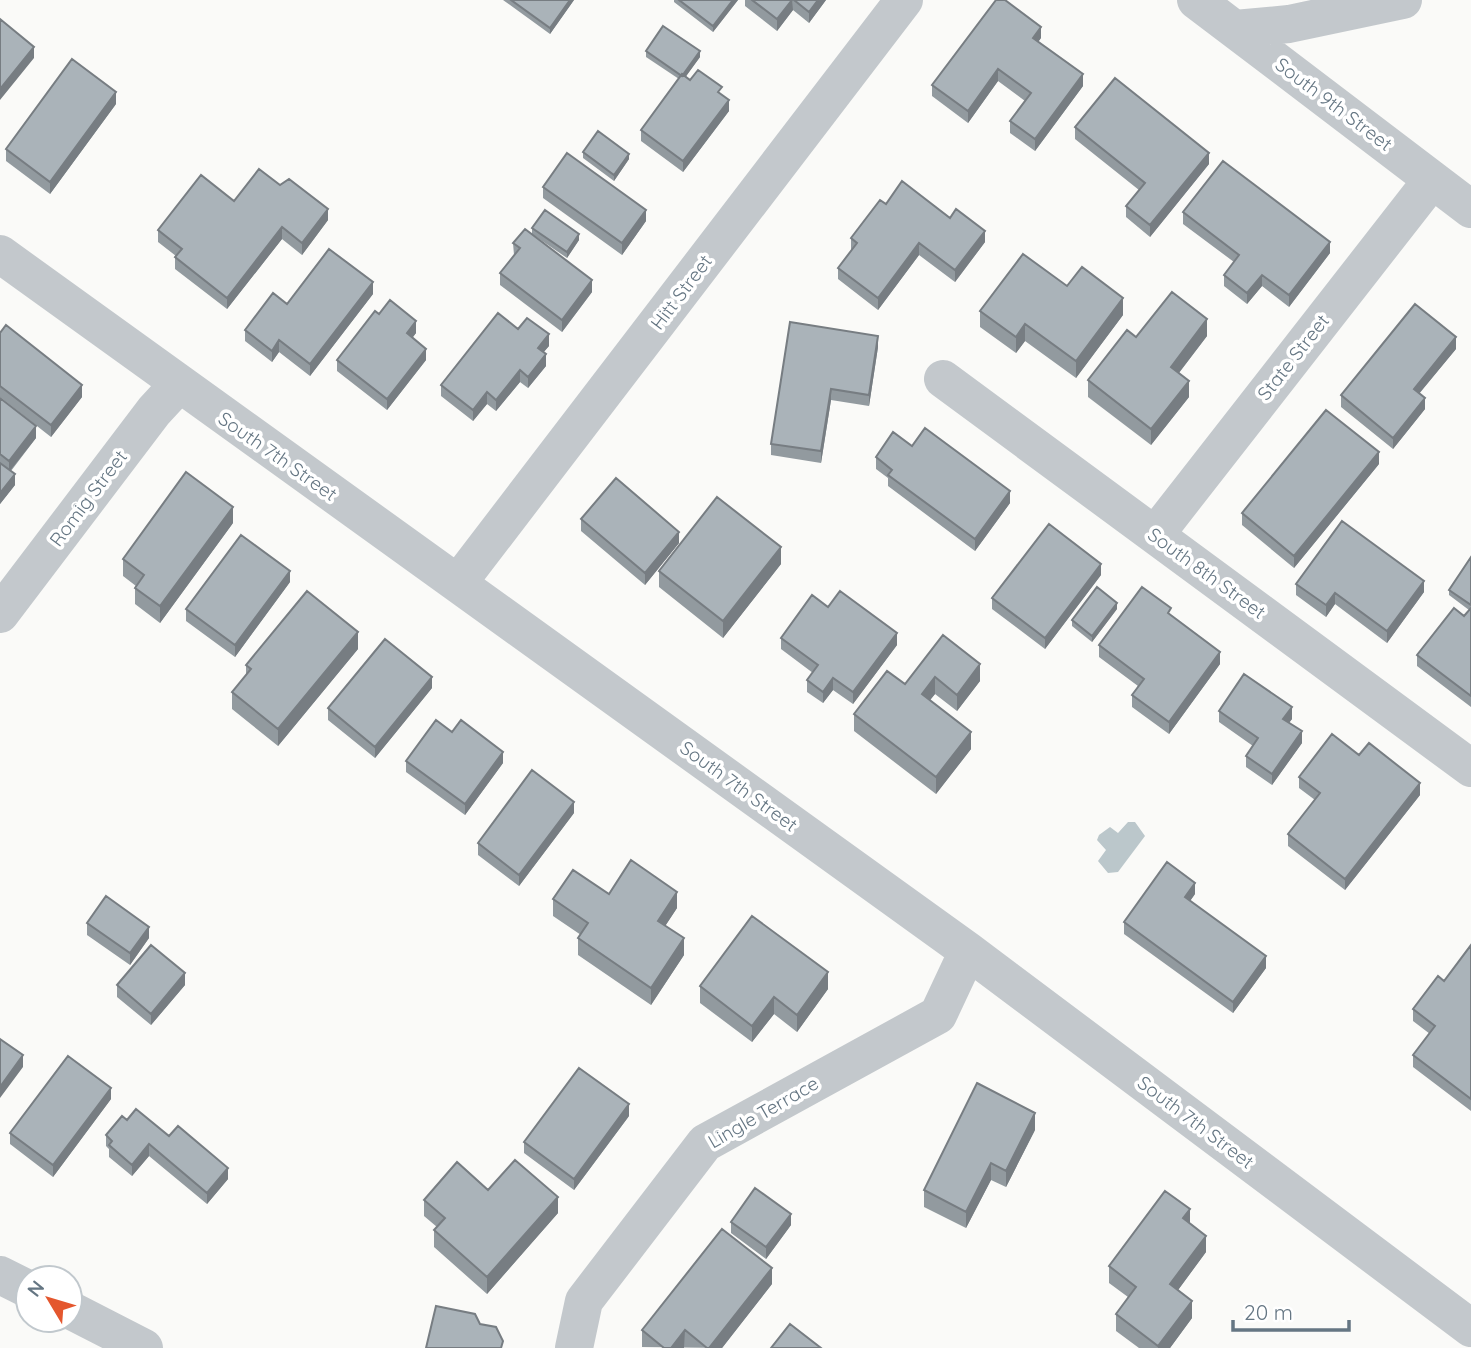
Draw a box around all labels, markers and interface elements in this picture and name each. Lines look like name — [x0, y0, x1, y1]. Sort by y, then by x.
street label: South 9th Street — [1271, 52, 1397, 156]
street label: Hitt Street — [645, 250, 717, 334]
street label: State Street — [1252, 309, 1334, 405]
street label: South 7th Street — [214, 406, 342, 506]
street label: Romig Street — [44, 445, 132, 551]
street label: South 8th Street — [1143, 522, 1271, 624]
street label: South 7th Street — [676, 735, 802, 837]
street label: South 7th Street — [1133, 1070, 1259, 1174]
street label: Lingle Terrace — [704, 1071, 822, 1153]
north arrow — [14, 1264, 84, 1334]
text: N — [22, 1276, 49, 1301]
scale bar — [1233, 1288, 1348, 1332]
text: 20 m — [1244, 1299, 1293, 1325]

